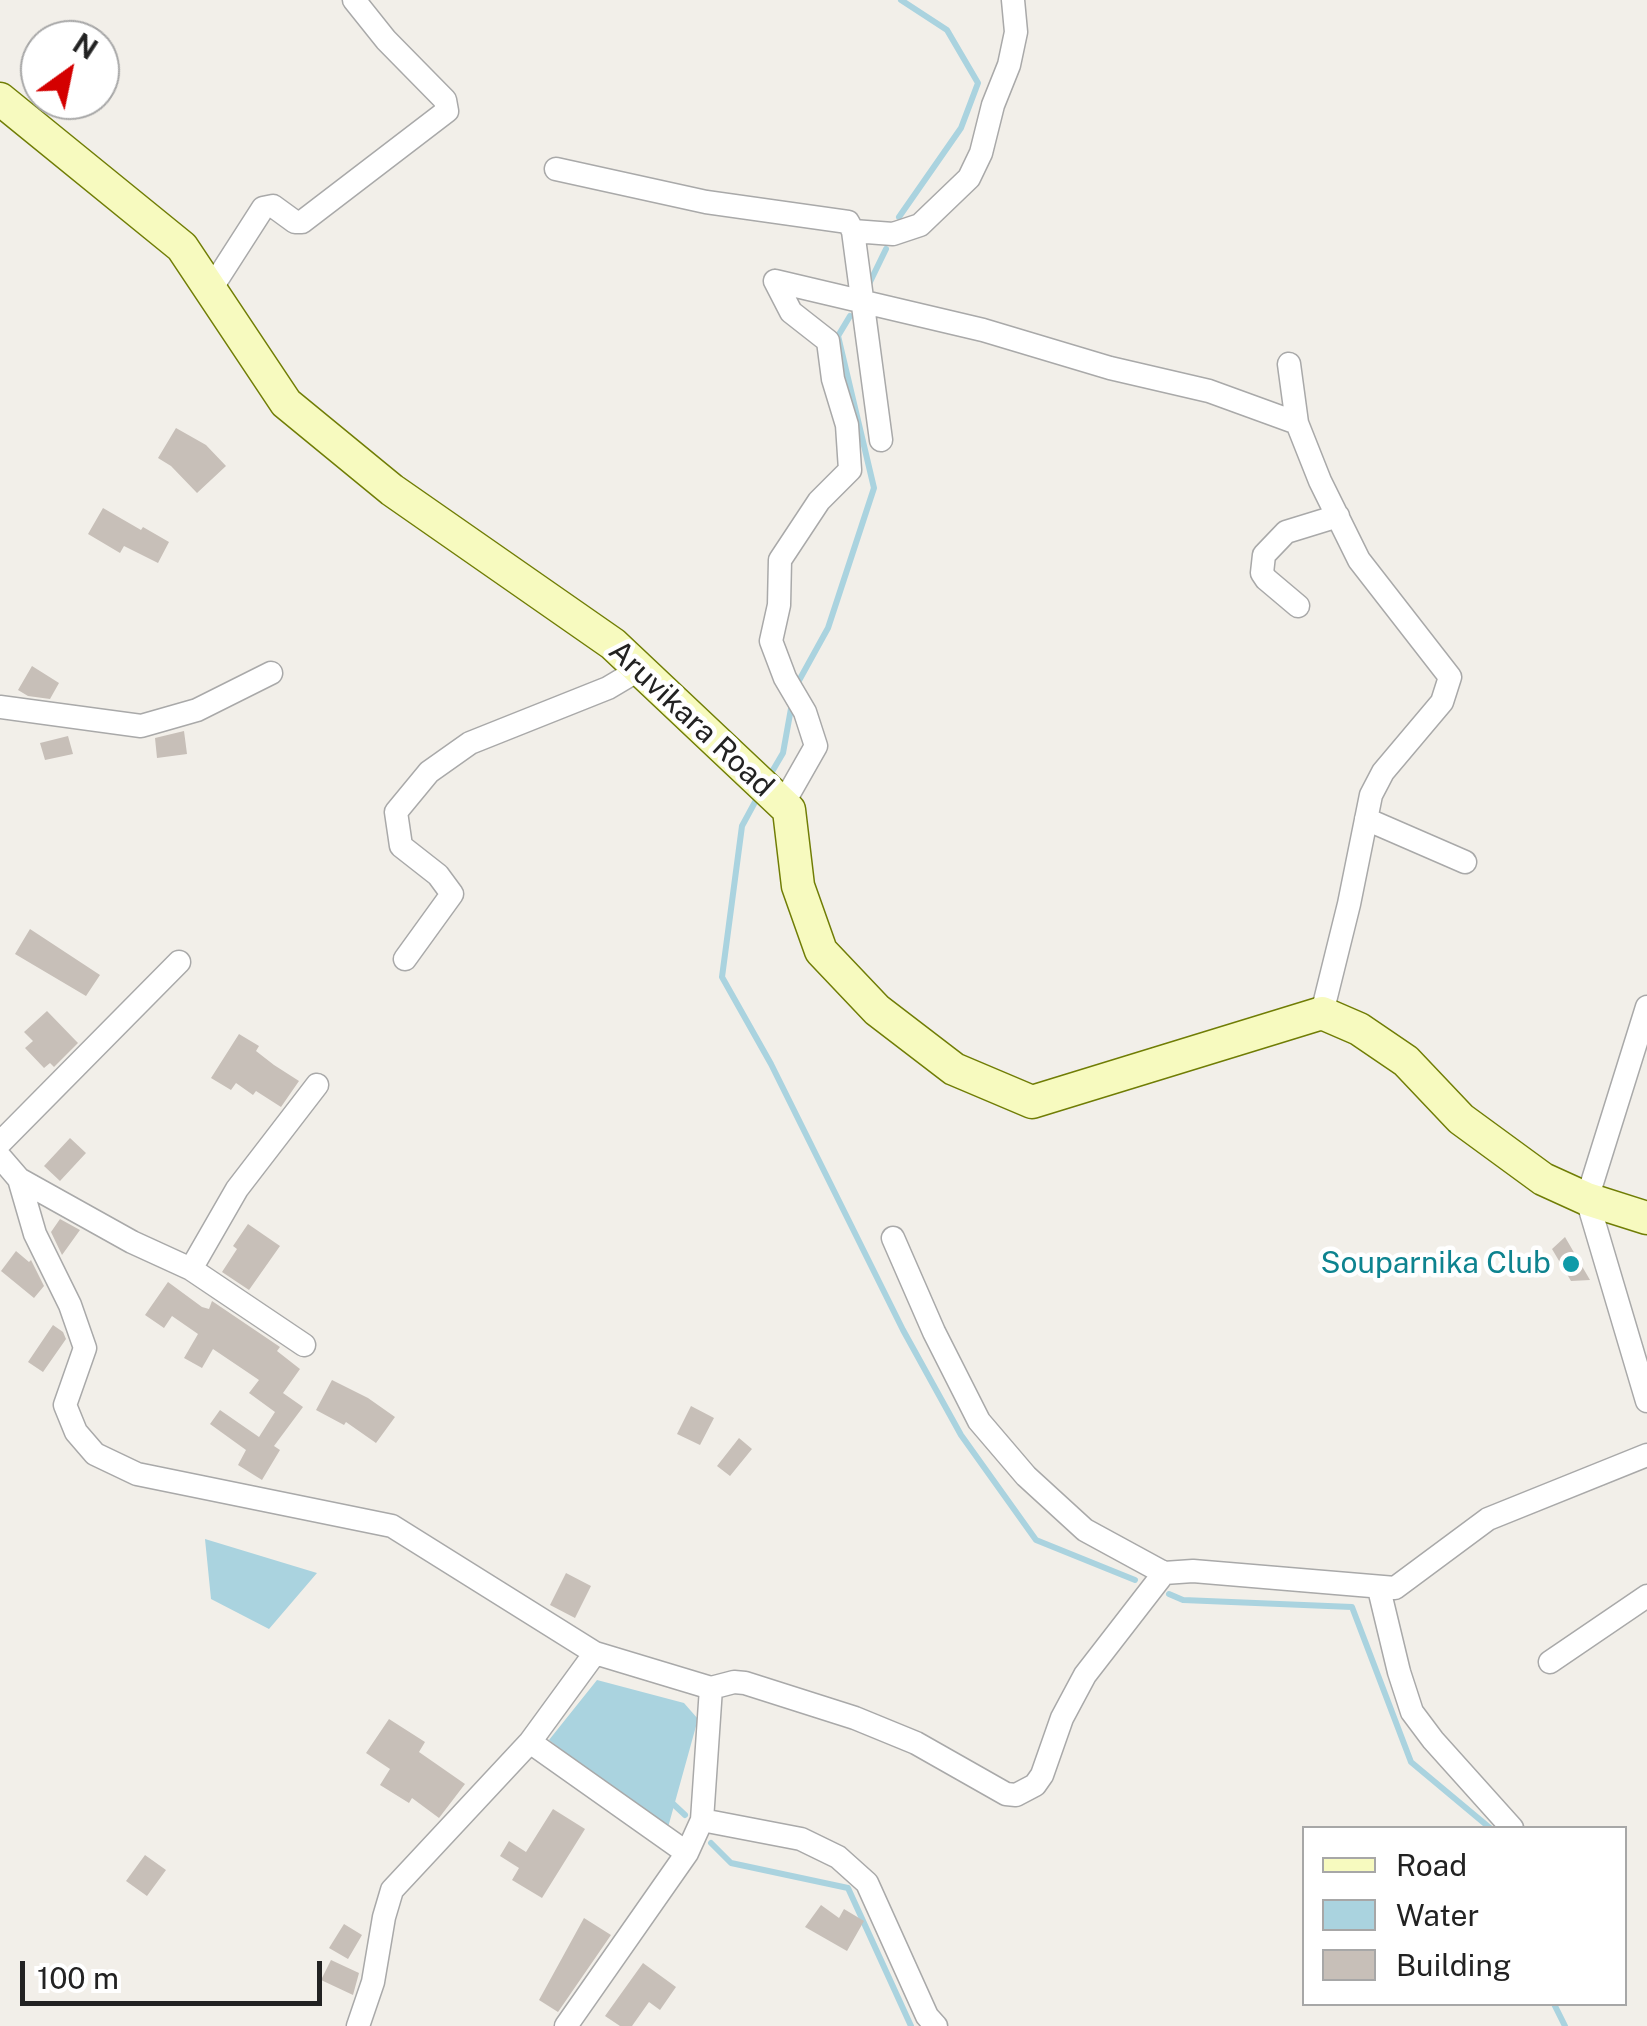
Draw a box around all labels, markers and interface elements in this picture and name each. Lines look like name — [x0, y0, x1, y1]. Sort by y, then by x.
north arrow — [20, 20, 120, 120]
text: N — [67, 26, 104, 66]
street label: Aruvikara Road — [601, 633, 781, 805]
place label: Souparnika Club — [1320, 1246, 1551, 1282]
marker: Souparnika Club — [1560, 1253, 1582, 1275]
legend — [1302, 1826, 1627, 2006]
text: Road — [1396, 1847, 1467, 1883]
text: Water — [1396, 1897, 1479, 1933]
scale bar — [25, 1941, 328, 2003]
text: Building — [1396, 1947, 1511, 1983]
text: 100 m — [37, 1960, 119, 1996]

